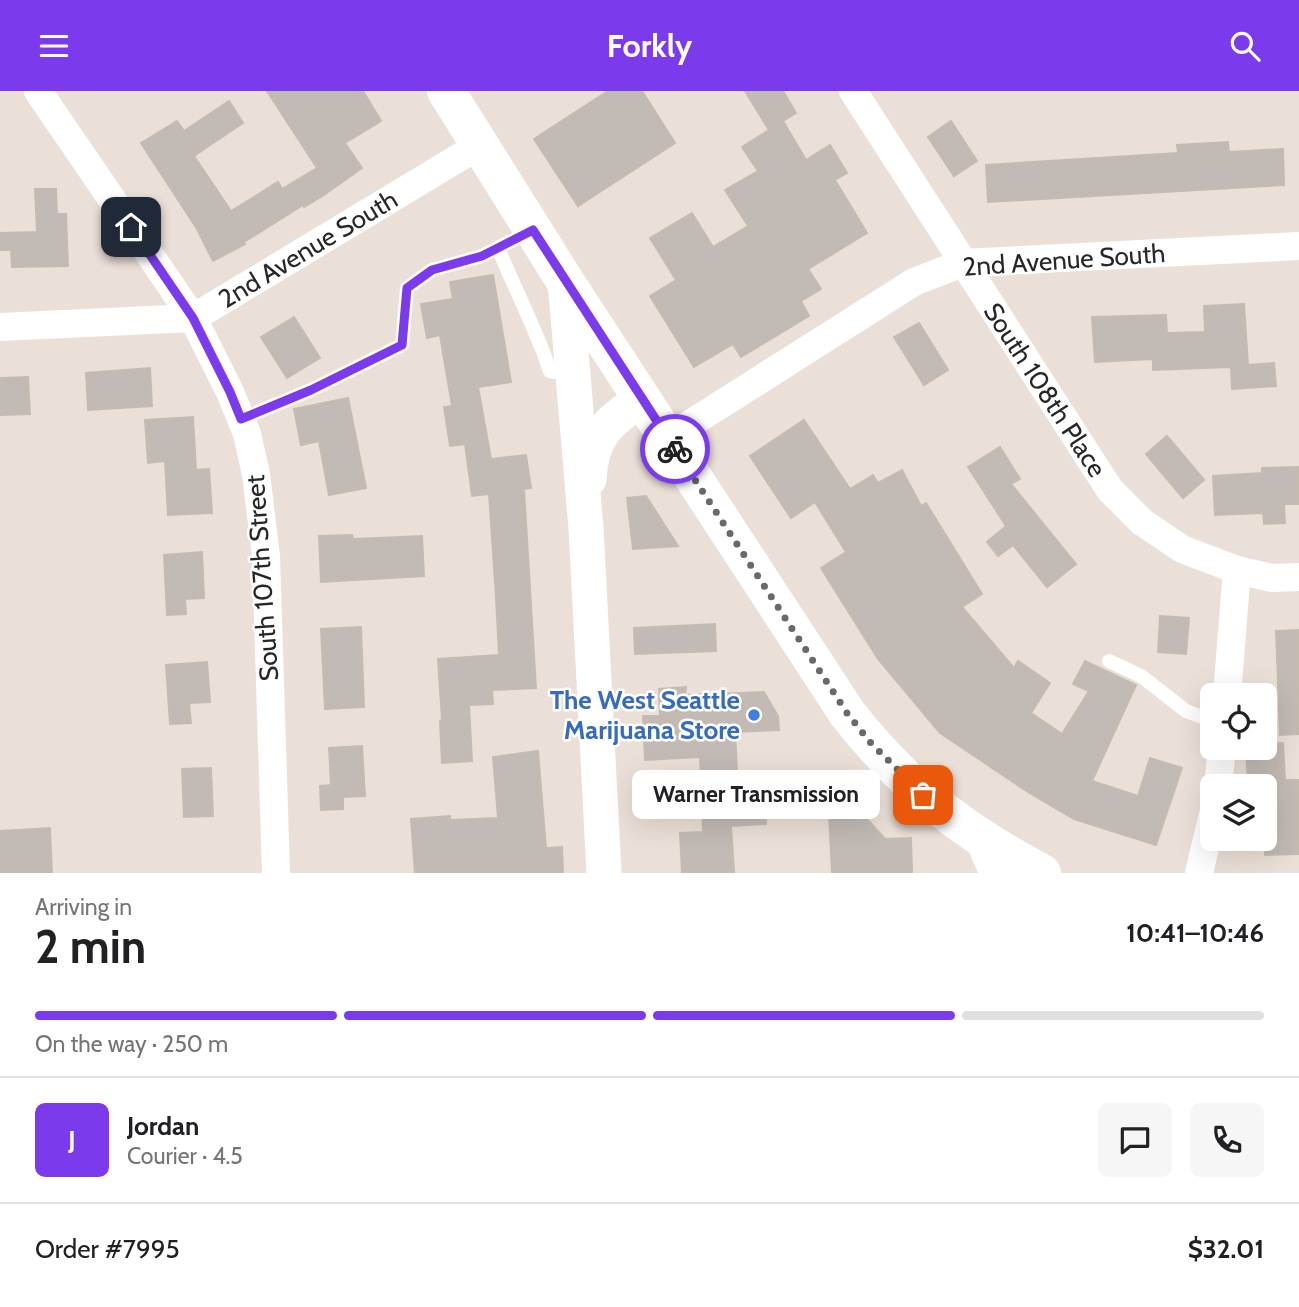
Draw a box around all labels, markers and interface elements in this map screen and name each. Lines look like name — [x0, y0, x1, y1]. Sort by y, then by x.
text: Forkly — [607, 26, 692, 65]
icon: menu — [35, 27, 73, 65]
icon: search — [1226, 27, 1264, 65]
street label: 2nd Avenue South — [213, 183, 403, 315]
pin — [101, 197, 161, 257]
icon: home — [112, 208, 150, 246]
street label: 2nd Avenue South — [962, 237, 1166, 283]
street label: South 108th Place — [977, 297, 1113, 483]
courier — [640, 414, 710, 484]
icon: bike — [656, 430, 694, 468]
street label: South 107th Street — [239, 474, 285, 682]
map controls — [1200, 683, 1277, 851]
button: locate — [1200, 683, 1277, 760]
place label: The West Seattle Marijuana Store — [550, 684, 740, 746]
marker: The West Seattle Marijuana Store — [746, 707, 762, 723]
pin — [893, 765, 953, 825]
callout: Warner Transmission — [632, 771, 881, 819]
button: layers — [1200, 774, 1277, 851]
icon: bag — [904, 776, 942, 814]
text: Warner Transmission — [653, 780, 859, 808]
text: Arriving in — [35, 893, 132, 921]
text: 10:41–10:46 — [1126, 917, 1264, 949]
text: 2 min — [35, 919, 146, 975]
text: On the way · 250 m — [35, 1030, 228, 1058]
button: chat — [1098, 1103, 1172, 1177]
button: phone — [1190, 1103, 1264, 1177]
text: Jordan — [127, 1110, 199, 1142]
text: J — [68, 1124, 76, 1156]
text: Courier · 4.5 — [127, 1142, 243, 1170]
text: Order #7995 — [35, 1233, 180, 1265]
text: $32.01 — [1188, 1233, 1264, 1265]

